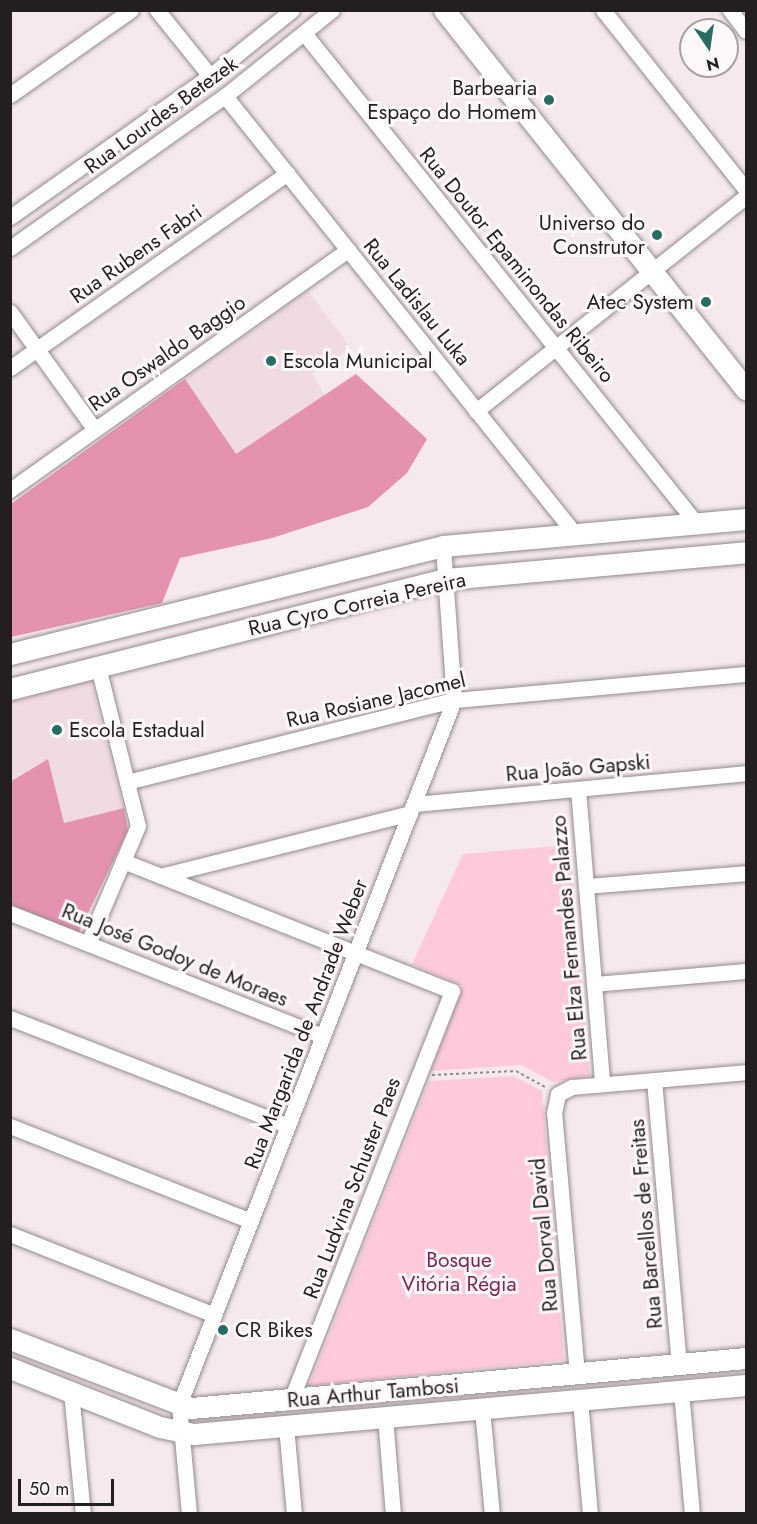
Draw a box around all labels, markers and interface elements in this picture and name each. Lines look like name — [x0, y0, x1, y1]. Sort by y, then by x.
north arrow — [679, 18, 739, 78]
street label: Rua Lourdes Betezek — [79, 51, 243, 179]
text: N — [704, 51, 721, 77]
place label: Barbearia Espaço do Homem — [367, 75, 537, 125]
marker: Barbearia Espaço do Homem — [542, 93, 556, 107]
street label: Rua Doutor Epaminondas Ribeiro — [414, 142, 620, 388]
street label: Rua Rubens Fabri — [65, 199, 207, 309]
place label: Universo do Construtor — [539, 210, 645, 260]
marker: Universo do Construtor — [650, 228, 664, 242]
street label: Rua Ladislau Luka — [358, 233, 476, 371]
street label: Rua Oswaldo Baggio — [84, 289, 250, 417]
place label: Atec System — [587, 289, 694, 315]
marker: Atec System — [699, 295, 713, 309]
place label: Escola Municipal — [283, 348, 433, 374]
marker: Escola Municipal — [264, 354, 278, 368]
street label: Rua Cyro Correia Pereira — [246, 567, 468, 641]
street label: Rua Rosiane Jacomel — [284, 667, 468, 733]
place label: Escola Estadual — [69, 717, 205, 743]
marker: Escola Estadual — [50, 723, 64, 737]
street label: Rua João Gapski — [505, 749, 651, 787]
street label: Rua Elza Fernandes Palazzo — [546, 814, 592, 1062]
street label: Rua Margarida de Andrade Weber — [239, 875, 373, 1173]
street label: Rua José Godoy de Moraes — [58, 898, 292, 1012]
street label: Rua Ludvina Schuster Paes — [298, 1074, 406, 1302]
street label: Rua Barcellos de Freitas — [624, 1118, 668, 1330]
street label: Rua Dorval David — [525, 1157, 563, 1313]
park label: Bosque Vitória Régia — [402, 1247, 516, 1297]
place label: CR Bikes — [235, 1317, 313, 1343]
marker: CR Bikes — [216, 1323, 230, 1337]
street label: Rua Arthur Tambosi — [286, 1373, 460, 1413]
scale bar — [21, 1467, 117, 1505]
text: 50 m — [29, 1476, 69, 1502]

